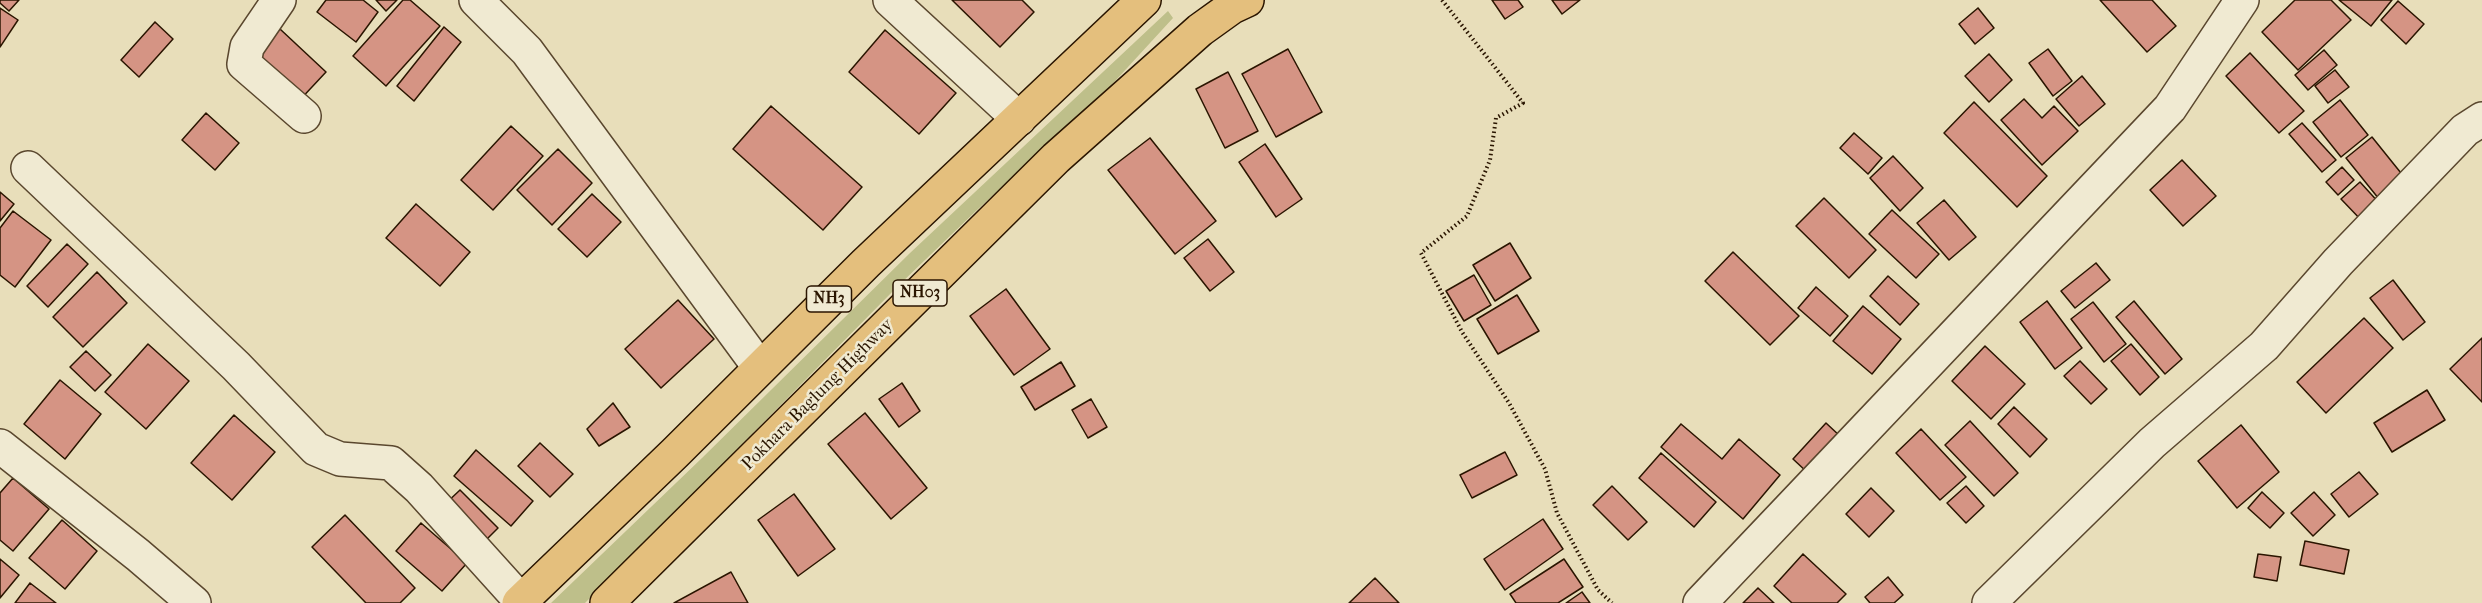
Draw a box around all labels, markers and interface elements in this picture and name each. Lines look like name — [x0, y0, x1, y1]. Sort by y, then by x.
road number: NH03 — [893, 280, 947, 306]
road number: NH3 — [806, 286, 852, 312]
street label: Pokhara Baglung Highway — [738, 315, 898, 475]

